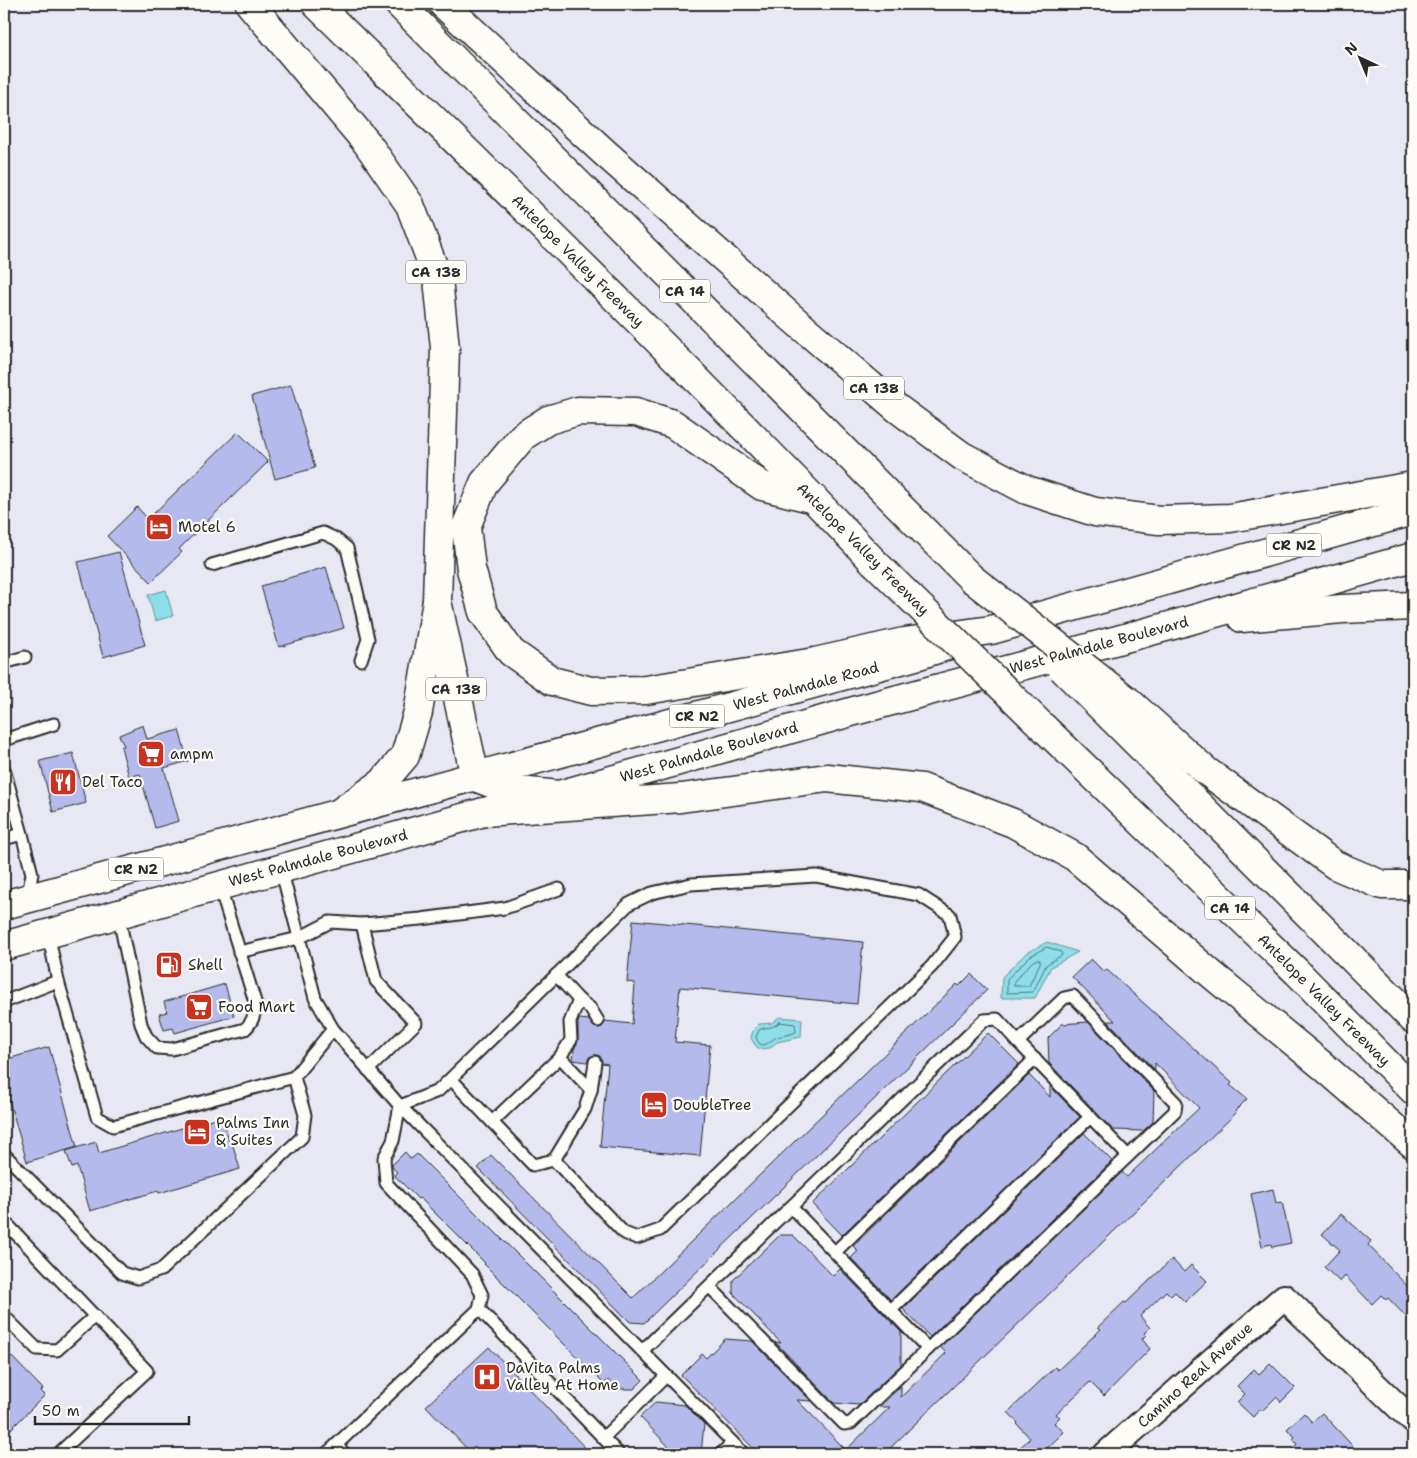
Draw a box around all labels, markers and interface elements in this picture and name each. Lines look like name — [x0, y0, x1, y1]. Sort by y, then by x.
north arrow — [1334, 32, 1384, 82]
text: N — [1341, 38, 1361, 59]
street label: Antelope Valley Freeway — [507, 190, 649, 332]
road number: CA 138 — [406, 260, 466, 284]
road number: CA 14 — [660, 280, 710, 302]
road number: CA 138 — [844, 376, 904, 399]
street label: Antelope Valley Freeway — [792, 478, 934, 620]
hotel icon: Motel 6 — [144, 512, 174, 542]
place label: Motel 6 — [178, 517, 236, 537]
road number: CR N2 — [1266, 534, 1322, 556]
street label: West Palmdale Boulevard — [1007, 611, 1191, 679]
street label: West Palmdale Road — [731, 657, 882, 715]
road number: CA 138 — [426, 678, 486, 701]
road number: CR N2 — [670, 704, 724, 728]
street label: West Palmdale Boulevard — [618, 717, 801, 787]
supermarket icon: ampm — [136, 739, 166, 769]
place label: ampm — [170, 744, 214, 764]
restaurant icon: Del Taco — [48, 767, 78, 797]
place label: Del Taco — [82, 772, 143, 792]
street label: West Palmdale Boulevard — [226, 824, 410, 892]
road number: CR N2 — [108, 858, 164, 881]
road number: CA 14 — [1205, 896, 1255, 920]
street label: Antelope Valley Freeway — [1253, 929, 1395, 1071]
fuel station icon: Shell — [154, 950, 184, 980]
place label: Shell — [188, 955, 223, 975]
supermarket icon: Food Mart — [184, 992, 214, 1022]
place label: Food Mart — [218, 997, 295, 1017]
hotel icon: DoubleTree — [639, 1090, 669, 1120]
place label: DoubleTree — [673, 1095, 752, 1115]
place label: Palms Inn & Suites — [216, 1113, 289, 1150]
hotel icon: Palms Inn & Suites — [182, 1117, 212, 1147]
street label: Camino Real Avenue — [1133, 1318, 1257, 1432]
place label: DaVita Palms Valley At Home — [506, 1358, 619, 1395]
hospital icon: DaVita Palms Valley At Home — [472, 1362, 502, 1392]
scale bar — [35, 1393, 189, 1425]
text: 50 m — [42, 1401, 80, 1421]

